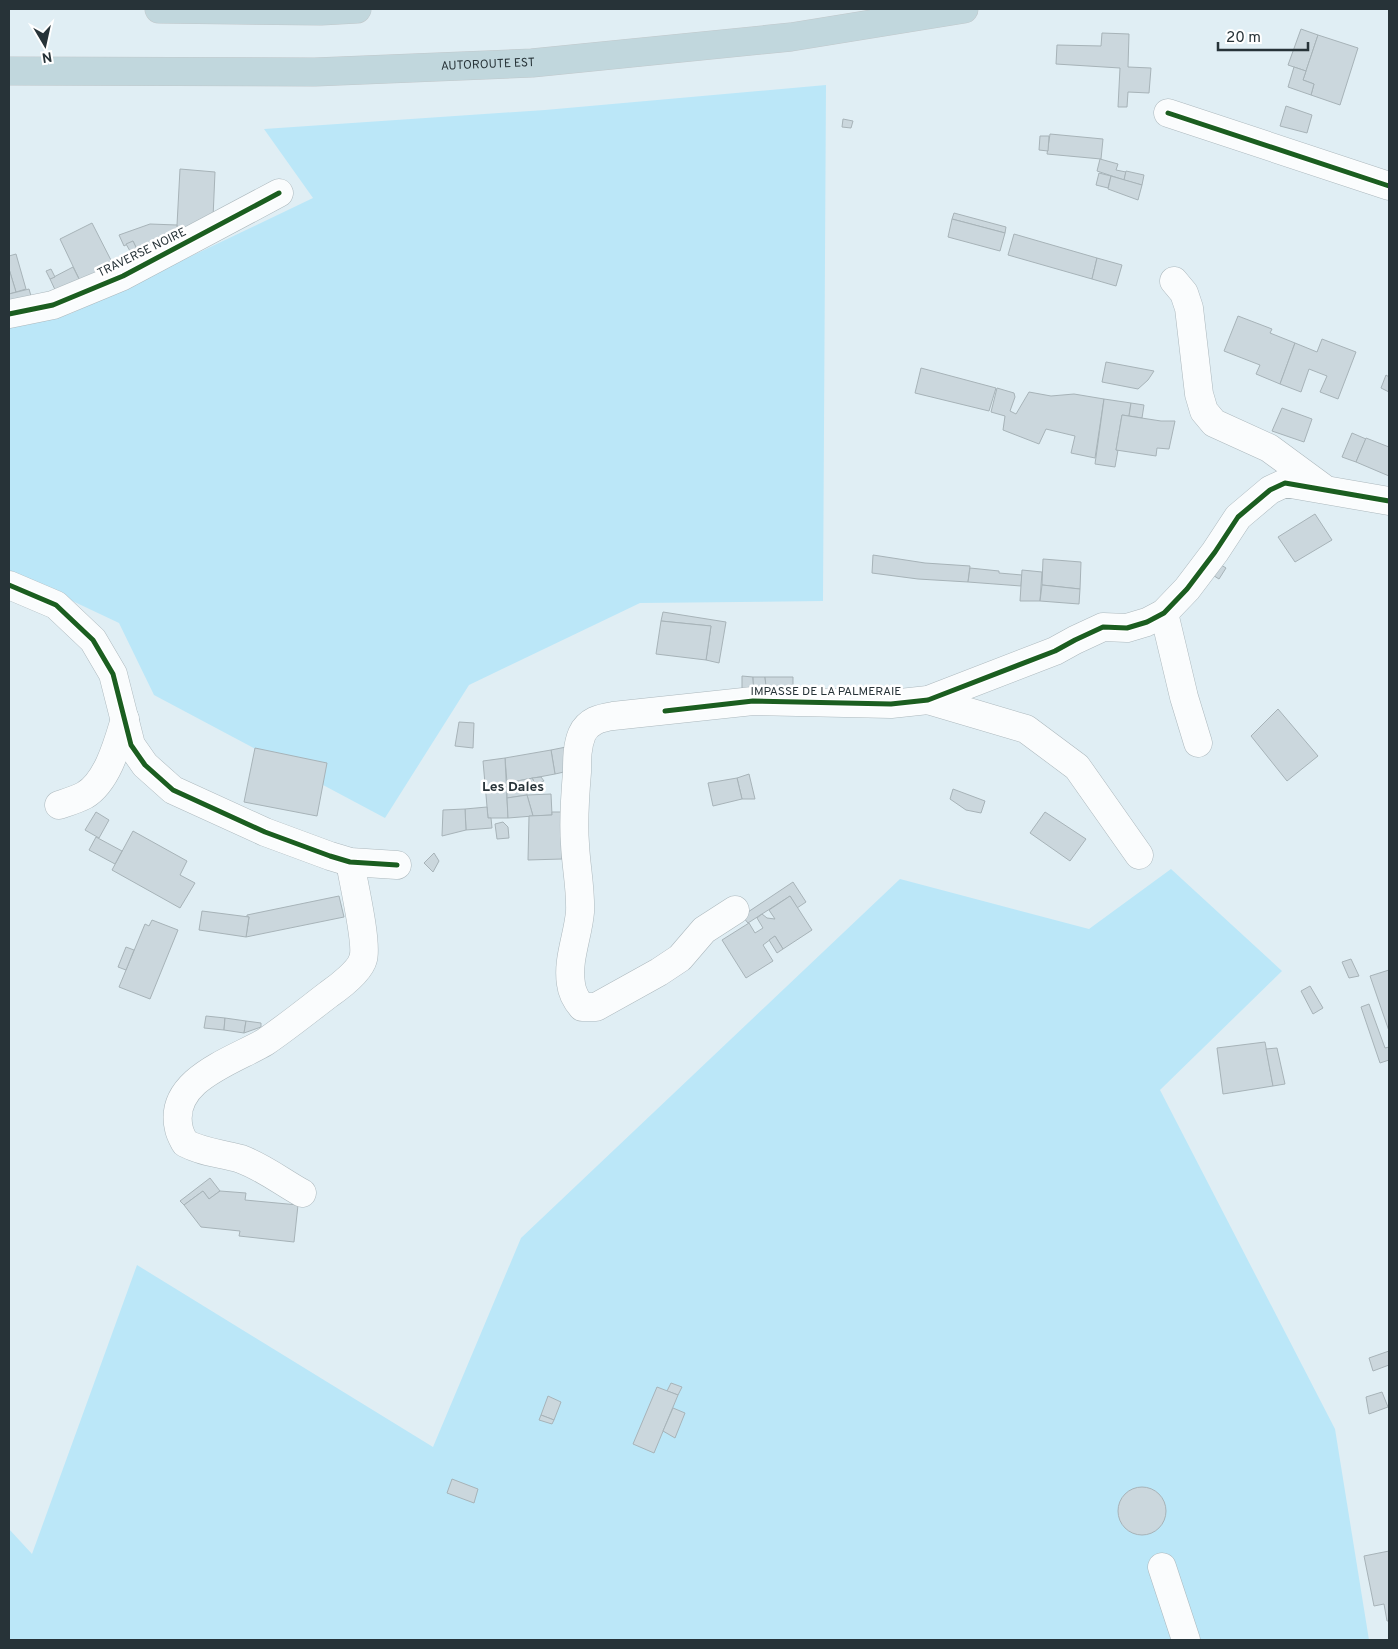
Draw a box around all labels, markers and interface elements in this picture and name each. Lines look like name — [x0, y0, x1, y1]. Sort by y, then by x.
north arrow — [20, 20, 70, 70]
scale bar — [1218, 20, 1308, 52]
text: 20 m — [1226, 29, 1261, 48]
text: N — [40, 47, 53, 66]
street label: AUTOROUTE EST — [440, 55, 535, 75]
street label: TRAVERSE NOIRE — [95, 225, 189, 281]
street label: IMPASSE DE LA PALMERAIE — [751, 684, 901, 700]
district label: Les Dales — [482, 779, 544, 796]

